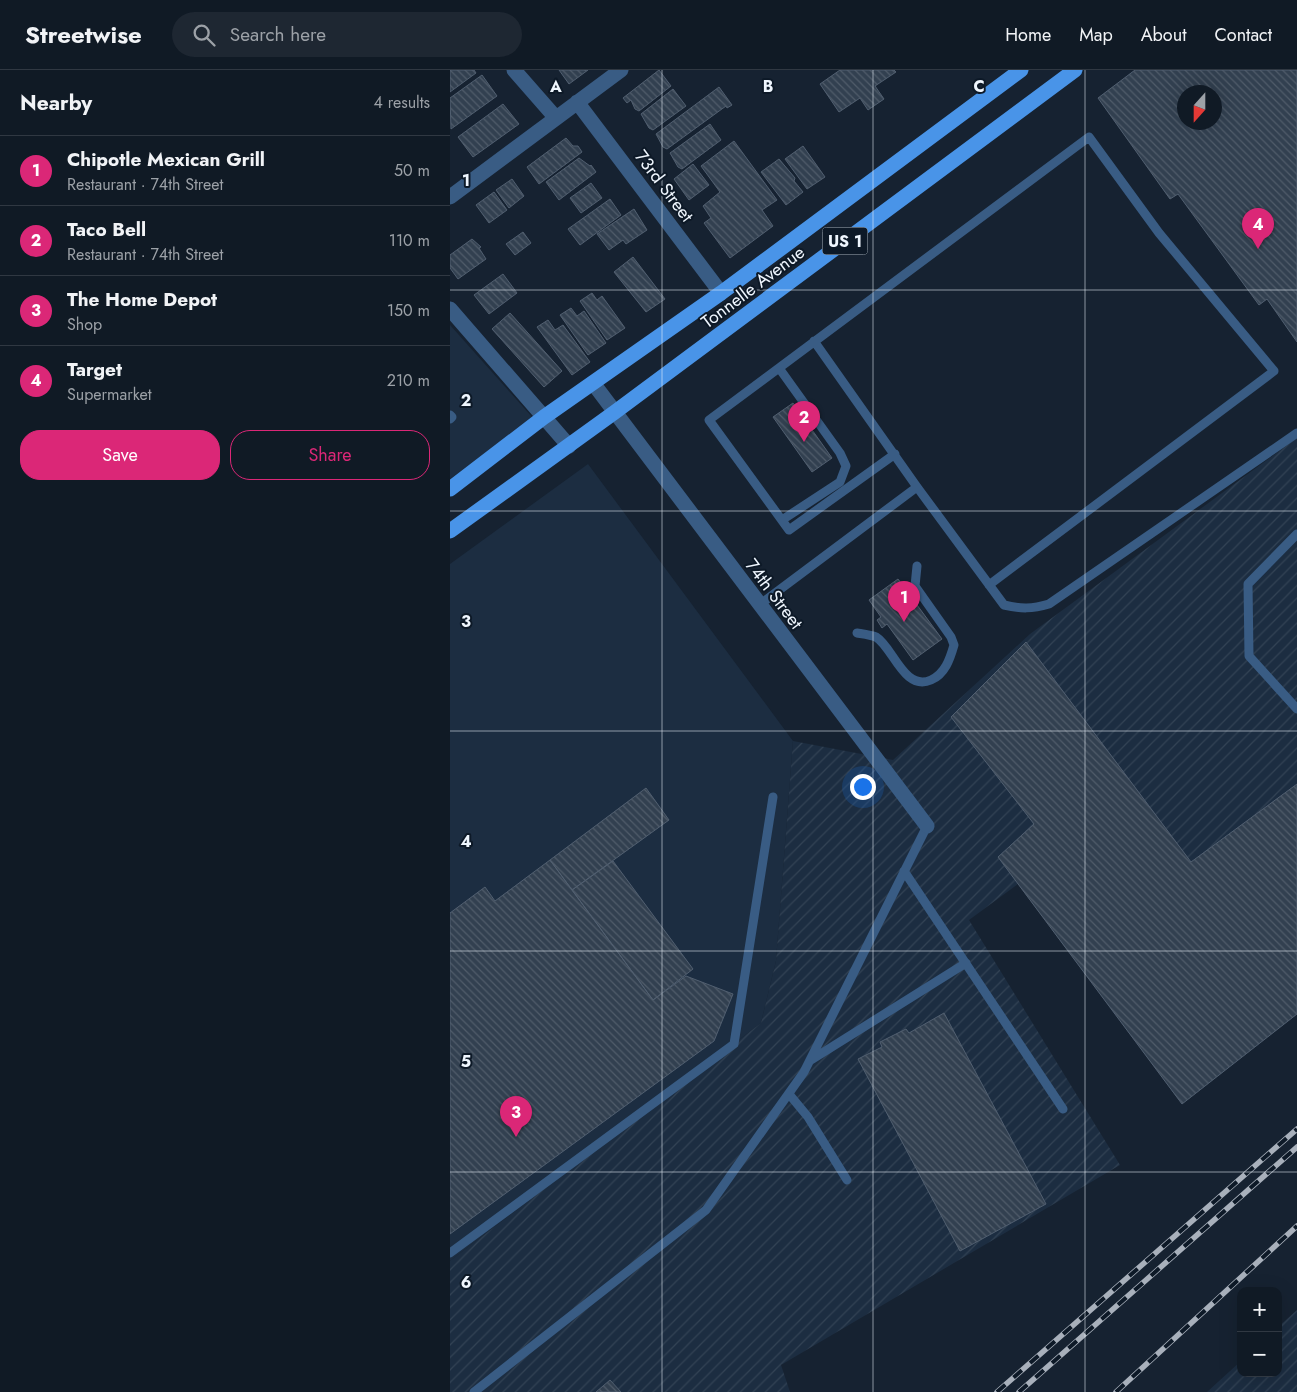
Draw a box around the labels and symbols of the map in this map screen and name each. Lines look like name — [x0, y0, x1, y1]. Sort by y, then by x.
text: A — [549, 75, 562, 98]
text: B — [763, 75, 773, 98]
text: C — [973, 75, 985, 98]
north arrow — [1177, 85, 1222, 130]
street label: 73rd Street — [628, 145, 700, 228]
text: 1 — [462, 169, 470, 192]
pin: 4 — [1242, 208, 1274, 249]
road number: US 1 — [822, 228, 868, 255]
street label: Tonnelle Avenue — [696, 239, 810, 335]
text: 2 — [461, 389, 471, 412]
pin: 2 — [788, 401, 820, 442]
street label: 74th Street — [739, 553, 809, 635]
pin: 1 — [888, 581, 920, 622]
text: 3 — [461, 610, 471, 633]
your location — [850, 774, 876, 800]
text: 4 — [460, 830, 472, 853]
text: 5 — [461, 1050, 471, 1073]
pin: 3 — [500, 1096, 532, 1137]
text: 6 — [461, 1271, 471, 1294]

